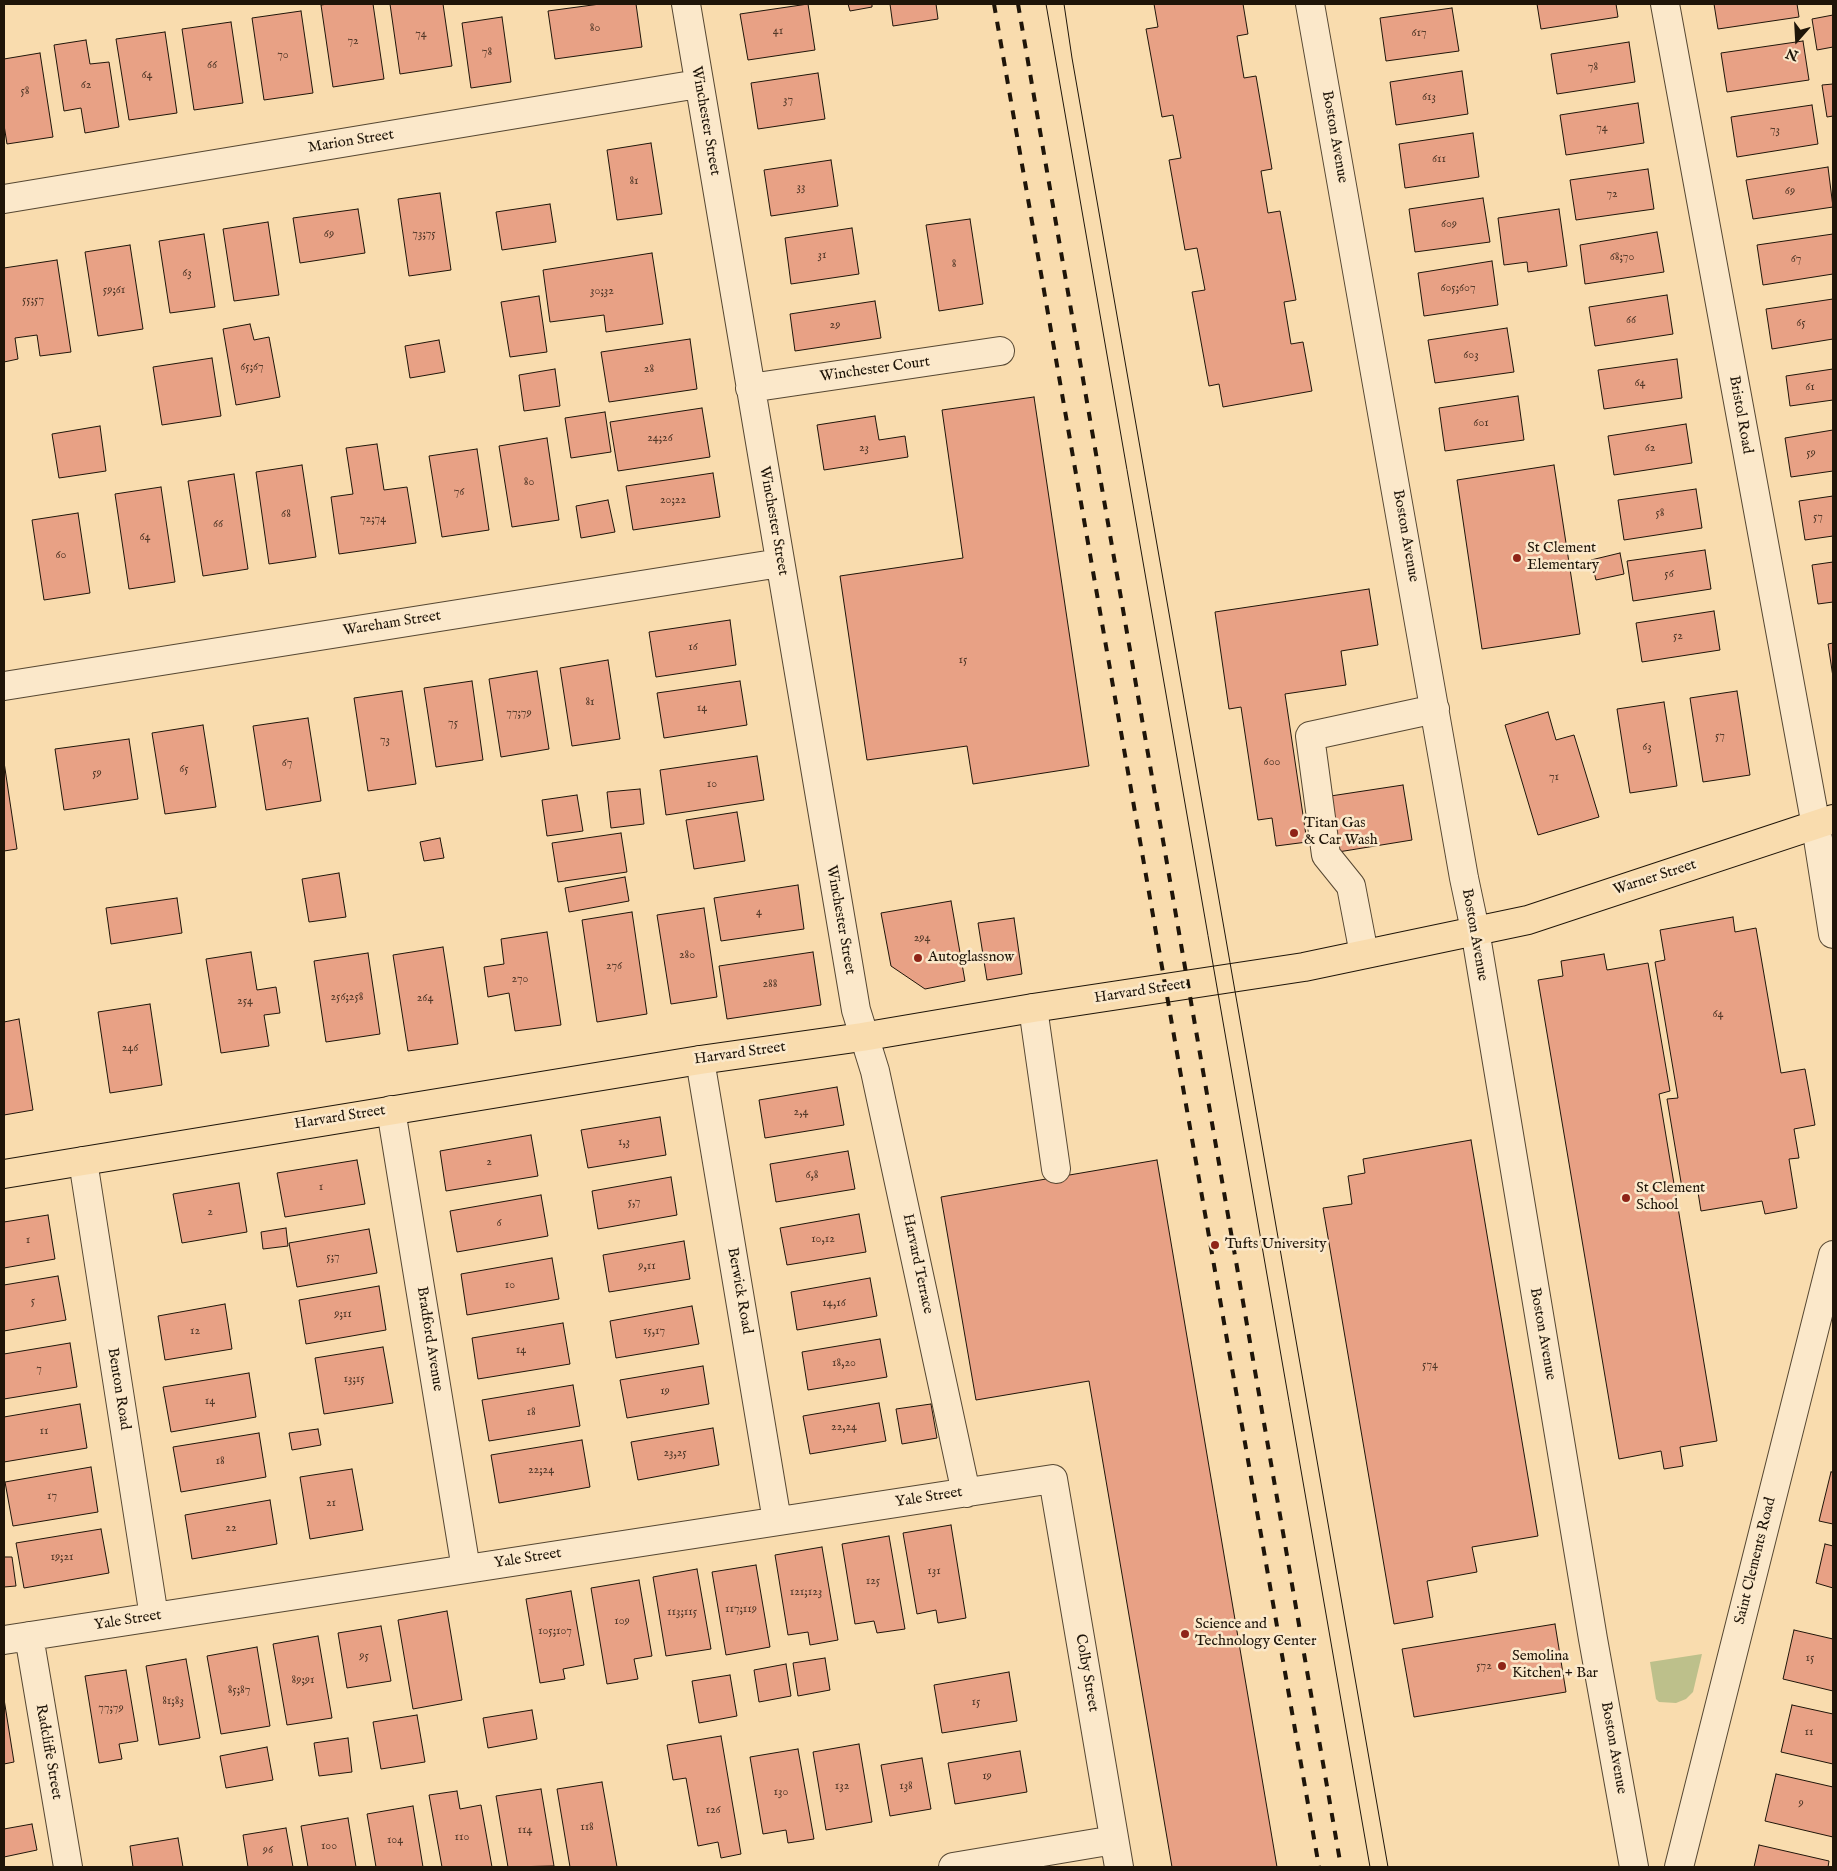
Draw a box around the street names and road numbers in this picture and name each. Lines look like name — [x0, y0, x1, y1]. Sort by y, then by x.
street label: Winchester Street — [687, 65, 723, 177]
street label: Boston Avenue — [1317, 89, 1351, 185]
street label: Marion Street — [307, 126, 395, 158]
street label: Winchester Court — [819, 353, 931, 387]
street label: Bristol Road — [1724, 374, 1756, 456]
street label: Winchester Street — [755, 465, 791, 577]
street label: Boston Avenue — [1388, 488, 1422, 584]
street label: Wareham Street — [342, 607, 442, 641]
street label: Warner Street — [1611, 856, 1699, 900]
street label: Winchester Street — [822, 864, 858, 976]
street label: Boston Avenue — [1457, 887, 1491, 983]
street label: Harvard Street — [1093, 976, 1187, 1008]
street label: Harvard Street — [693, 1039, 787, 1069]
street label: Harvard Street — [293, 1102, 387, 1134]
street label: Harvard Terrace — [898, 1212, 936, 1316]
street label: Berwick Road — [723, 1246, 755, 1336]
street label: Bradford Avenue — [412, 1285, 446, 1393]
street label: Boston Avenue — [1525, 1286, 1559, 1382]
street label: Benton Road — [103, 1347, 133, 1431]
street label: Yale Street — [894, 1484, 964, 1512]
street label: Saint Clements Road — [1732, 1496, 1780, 1626]
street label: Yale Street — [493, 1545, 563, 1573]
street label: Yale Street — [93, 1607, 163, 1635]
street label: Colby Street — [1070, 1633, 1102, 1713]
street label: Boston Avenue — [1596, 1700, 1630, 1796]
street label: Radcliffe Street — [31, 1703, 65, 1801]

